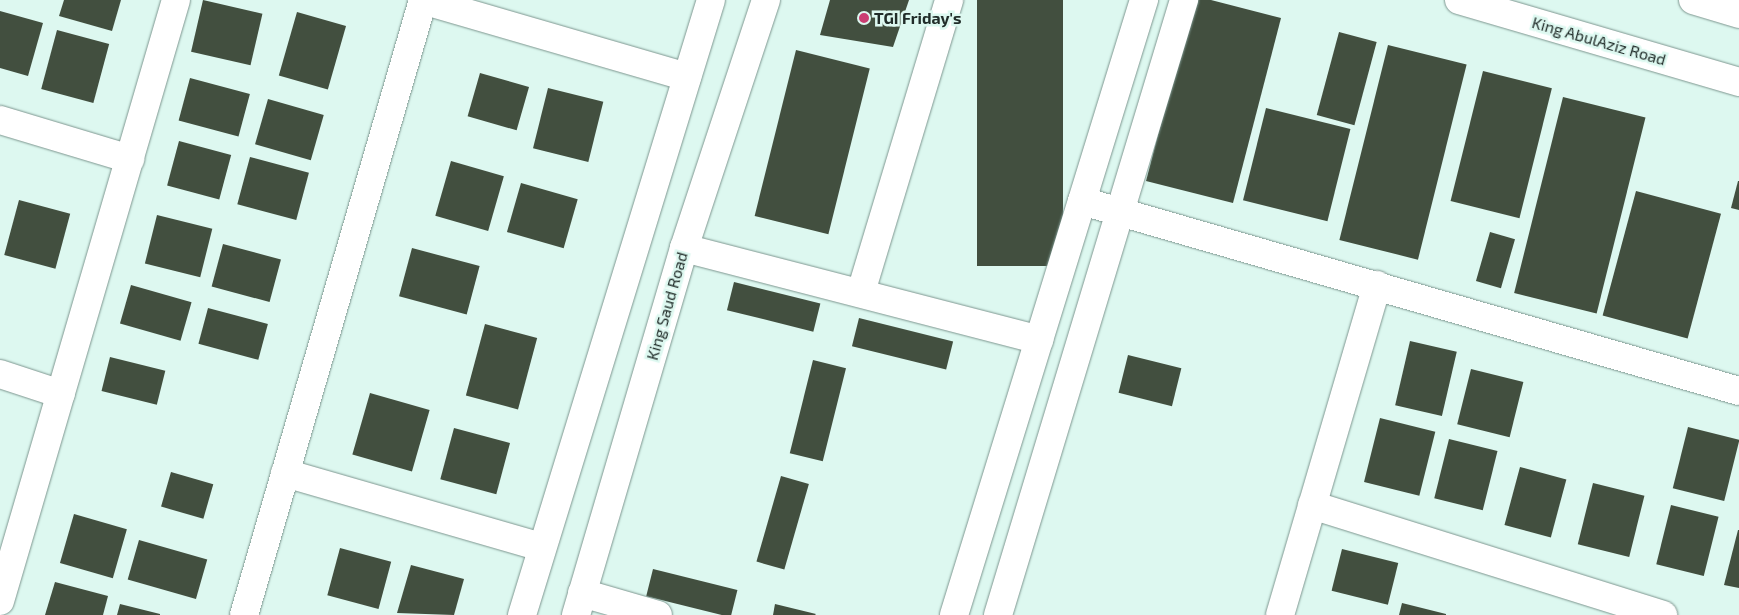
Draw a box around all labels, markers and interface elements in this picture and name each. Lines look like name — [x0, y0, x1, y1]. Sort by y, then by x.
place label: TGI Friday's — [874, 8, 961, 28]
marker: TGI Friday's — [858, 12, 870, 24]
street label: King AbulAziz Road — [1530, 13, 1668, 69]
street label: King Saud Road — [642, 250, 692, 362]

